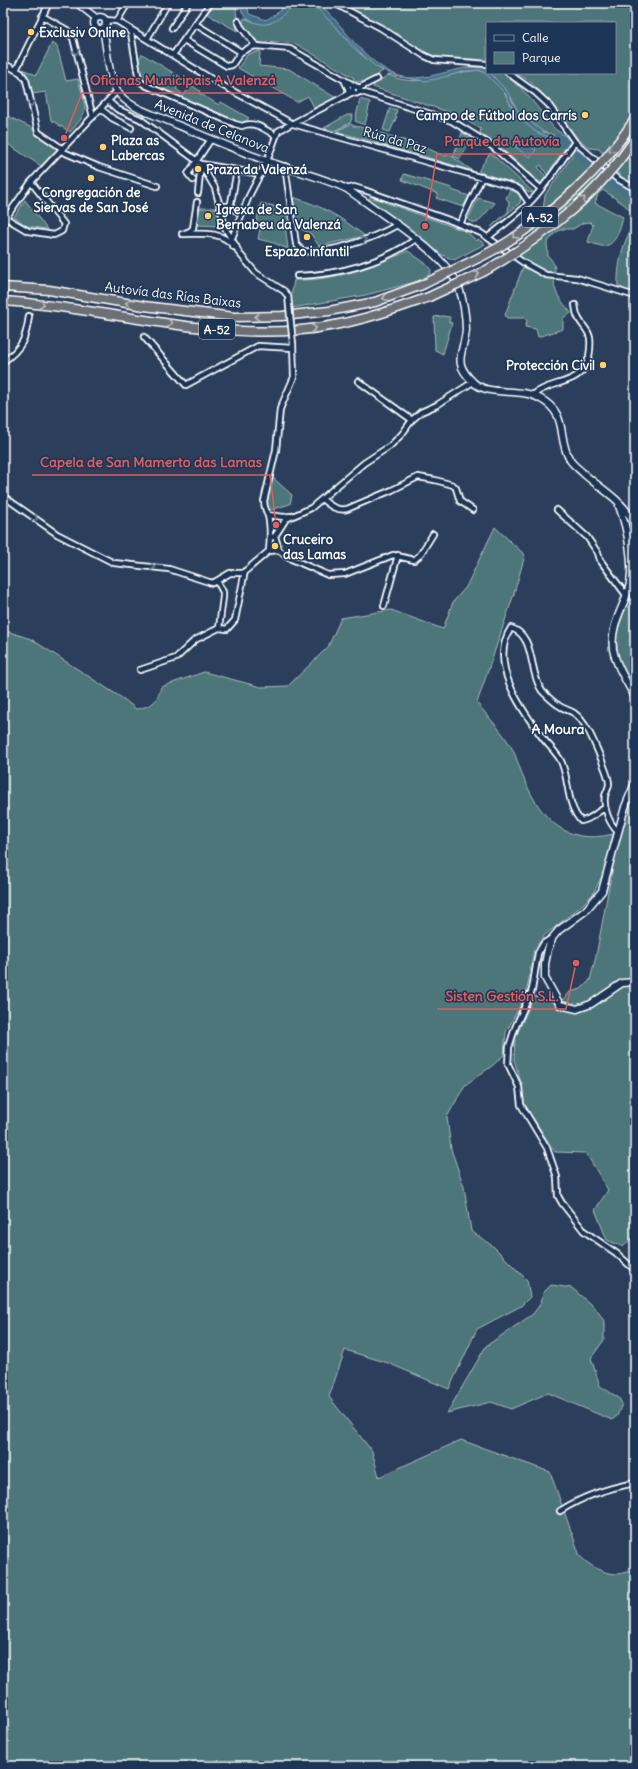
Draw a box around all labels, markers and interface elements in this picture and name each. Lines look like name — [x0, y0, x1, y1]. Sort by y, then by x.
legend — [486, 22, 616, 74]
place label: Exclusiv Online — [39, 24, 126, 41]
marker: Exclusiv Online — [26, 27, 36, 37]
text: Calle — [522, 30, 549, 45]
one-way arrow — [72, 49, 80, 55]
text: Parque — [522, 50, 561, 65]
callout: Oficinas Municipais A Valenzá — [82, 67, 284, 93]
text: Oficinas Municipais A Valenzá — [90, 71, 276, 89]
street label: Avenida de Celanova — [152, 95, 272, 157]
one-way arrow — [27, 101, 35, 107]
place label: Campo de Fútbol dos Carrís — [416, 107, 577, 124]
marker: Campo de Fútbol dos Carrís — [580, 110, 590, 120]
street label: Rúa da Paz — [361, 123, 429, 157]
callout: Parque da Autovía — [437, 128, 568, 154]
place label: Plaza as Labercas — [111, 132, 165, 164]
text: Parque da Autovía — [444, 132, 560, 150]
marker: Plaza as Labercas — [98, 142, 108, 152]
one-way arrow — [609, 145, 616, 152]
place label: Praza da Valenzá — [206, 161, 308, 178]
marker: Praza da Valenzá — [193, 164, 203, 174]
marker: Congregación de Siervas de San José — [86, 173, 96, 183]
place label: Congregación de Siervas de San José — [34, 184, 148, 216]
one-way arrow — [578, 197, 585, 204]
place label: Igrexa de San Bernabeu da Valenzá — [216, 201, 341, 233]
road number: A-52 — [522, 207, 558, 227]
marker: Igrexa de San Bernabeu da Valenzá — [203, 211, 213, 221]
one-way arrow — [512, 231, 519, 239]
marker: Espazo infantil — [302, 232, 312, 242]
one-way arrow — [360, 236, 367, 245]
place label: Espazo infantil — [265, 243, 349, 260]
one-way arrow — [473, 271, 480, 279]
street label: Autovía das Rías Baixas — [104, 278, 242, 312]
one-way arrow — [382, 294, 389, 302]
one-way arrow — [39, 299, 45, 308]
one-way arrow — [125, 299, 131, 308]
one-way arrow — [254, 313, 260, 321]
one-way arrow — [167, 318, 173, 327]
road number: A-52 — [199, 319, 235, 339]
one-way arrow — [311, 324, 317, 333]
place label: Protección Civil — [506, 357, 595, 374]
marker: Protección Civil — [598, 360, 608, 370]
callout: Capela de San Mamerto das Lamas — [32, 449, 270, 475]
text: Capela de San Mamerto das Lamas — [40, 453, 263, 471]
one-way arrow — [31, 513, 38, 521]
place label: Cruceiro das Lamas — [283, 531, 346, 563]
marker: Cruceiro das Lamas — [270, 541, 280, 551]
one-way arrow — [150, 562, 156, 571]
district label: A Moura — [531, 720, 585, 738]
callout: Sisten Gestión S.L. — [437, 983, 566, 1009]
text: Sisten Gestión S.L. — [445, 987, 559, 1005]

